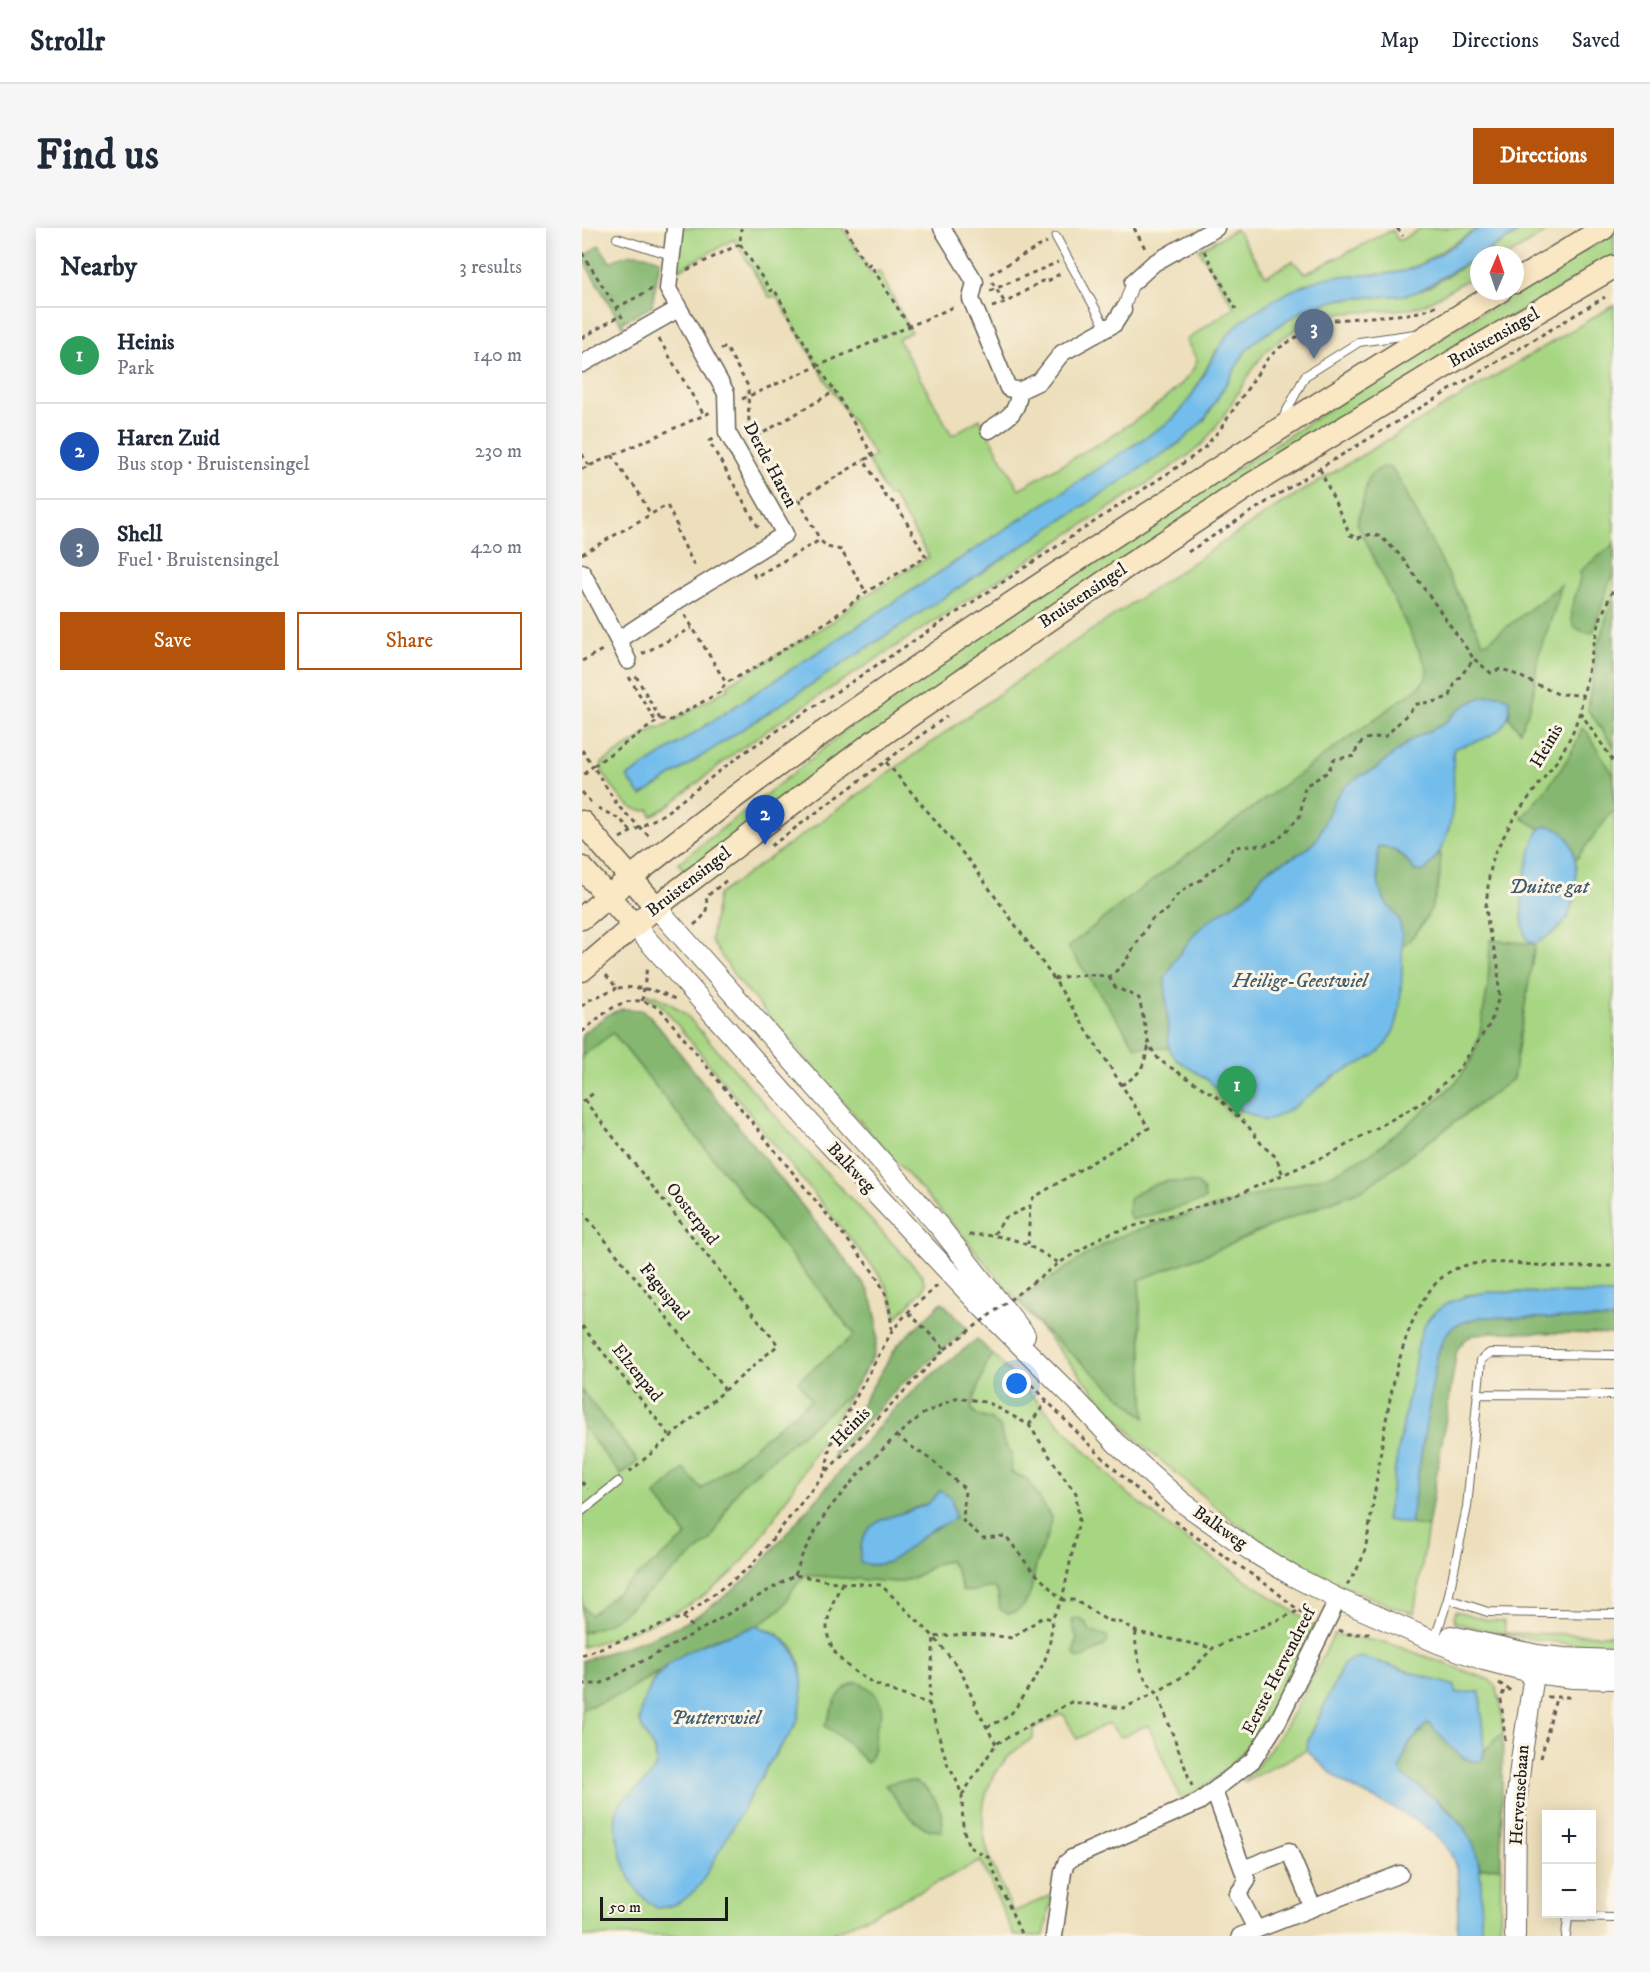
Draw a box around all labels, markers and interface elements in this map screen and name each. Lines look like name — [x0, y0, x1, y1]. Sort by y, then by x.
text: Strollr — [30, 24, 105, 59]
text: Map — [1380, 28, 1419, 54]
text: Directions — [1452, 28, 1539, 54]
text: Saved — [1572, 28, 1620, 54]
button: Directions — [1473, 128, 1614, 184]
text: Find us — [36, 130, 159, 182]
north arrow — [1470, 246, 1524, 300]
text: Nearby — [60, 251, 137, 284]
text: 3 results — [459, 255, 522, 280]
street label: Bruistensingel — [1444, 303, 1544, 373]
pin: 3 — [1294, 310, 1334, 359]
text: Heinis — [117, 329, 174, 356]
text: 1 — [76, 343, 83, 368]
text: 140 m — [473, 343, 522, 368]
text: Park — [117, 356, 154, 381]
street label: Derde Haren — [738, 418, 802, 512]
text: Haren Zuid — [117, 425, 220, 452]
text: 2 — [75, 439, 84, 464]
text: 230 m — [475, 439, 522, 464]
text: Bus stop · Bruistensingel — [117, 452, 309, 477]
text: Shell — [117, 521, 162, 548]
text: 3 — [76, 535, 83, 560]
text: 420 m — [471, 535, 522, 560]
text: Fuel · Bruistensingel — [117, 548, 279, 573]
street label: Bruistensingel — [1035, 558, 1132, 634]
button: Save — [60, 612, 285, 670]
button: Share — [297, 612, 522, 670]
street label: Heinis — [1526, 720, 1568, 772]
pin: 2 — [746, 796, 784, 845]
street label: Bruistensingel — [642, 842, 736, 922]
water label: Duitse gat — [1509, 875, 1591, 900]
water label: Heilige-Geestwiel — [1232, 969, 1369, 994]
pin: 1 — [1218, 1066, 1256, 1116]
street label: Balkweg — [822, 1138, 880, 1198]
street label: Oosterpad — [661, 1178, 723, 1250]
street label: Faguspad — [634, 1259, 694, 1325]
street label: Elzenpad — [607, 1339, 667, 1407]
your location — [1002, 1369, 1031, 1398]
street label: Heinis — [827, 1402, 875, 1452]
street label: Balkweg — [1189, 1501, 1252, 1555]
street label: Eerste Hervendreef — [1237, 1601, 1322, 1738]
water label: Putterswiel — [671, 1706, 763, 1731]
street label: Hervensebaan — [1506, 1743, 1535, 1846]
map controls — [1542, 1810, 1596, 1918]
button: + — [1542, 1810, 1596, 1864]
button: − — [1542, 1864, 1596, 1918]
scale bar — [600, 1894, 728, 1922]
text: 50 m — [609, 1897, 641, 1917]

